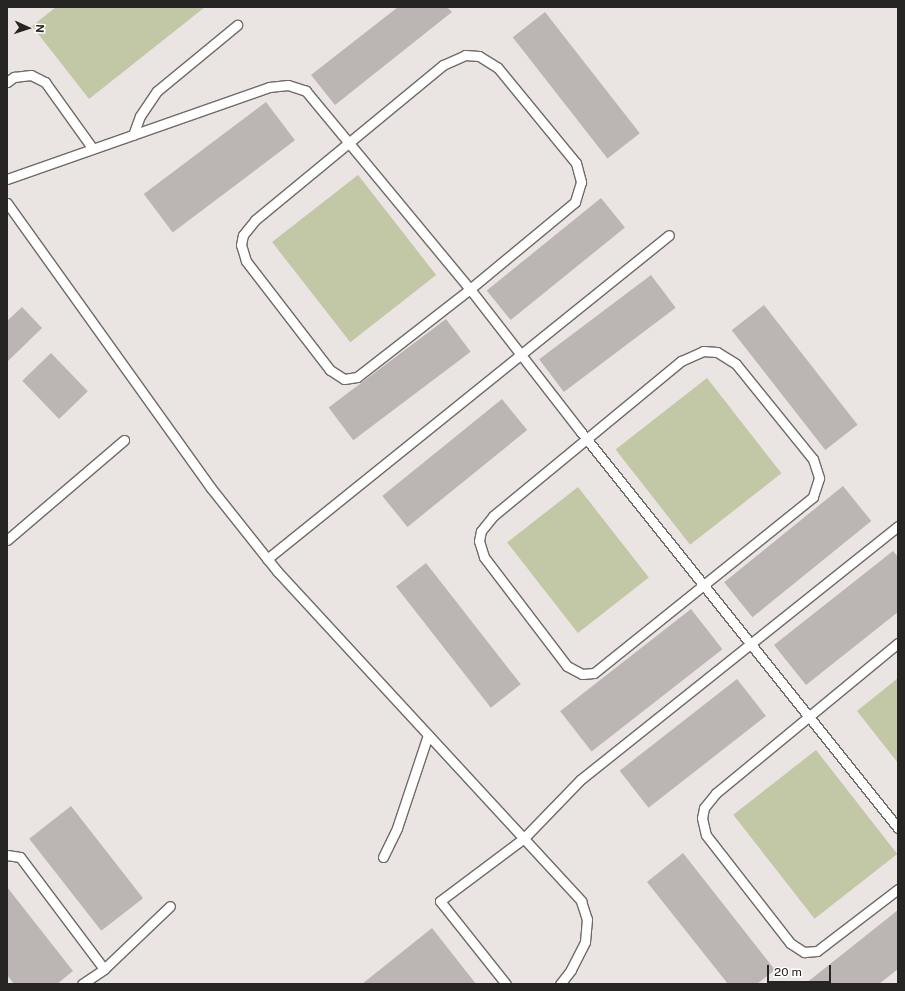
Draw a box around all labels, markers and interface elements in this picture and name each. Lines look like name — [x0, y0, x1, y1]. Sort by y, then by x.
north arrow — [8, 8, 48, 48]
text: N — [34, 24, 46, 33]
scale bar — [769, 957, 833, 983]
text: 20 m — [774, 965, 802, 979]

